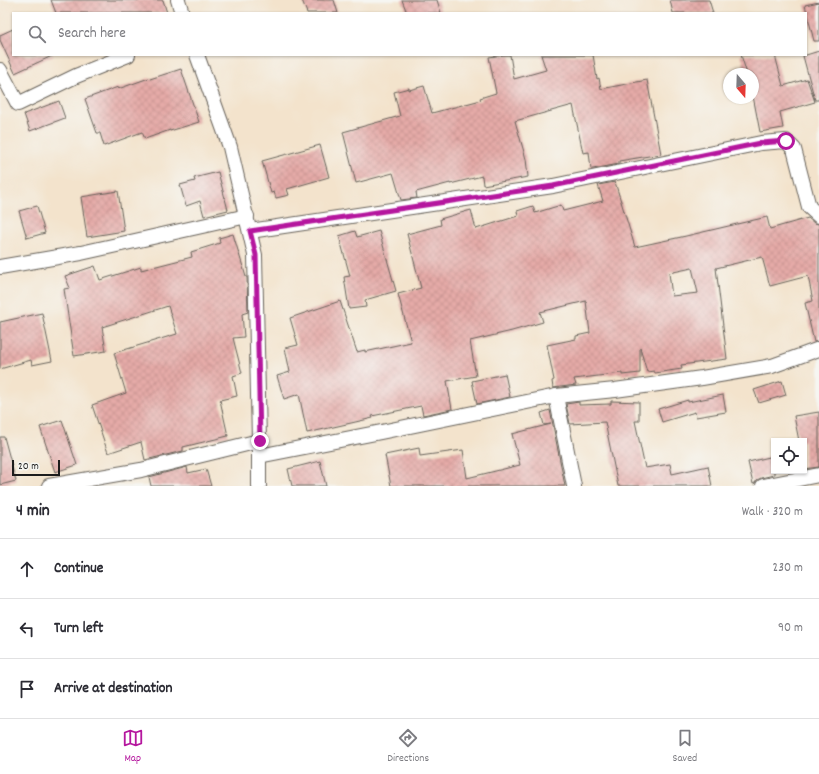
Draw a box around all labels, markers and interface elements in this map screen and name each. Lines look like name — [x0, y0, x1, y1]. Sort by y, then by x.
search box — [12, 12, 807, 56]
icon: search — [26, 23, 48, 45]
text: Search here — [58, 23, 126, 45]
north arrow — [723, 68, 759, 104]
route start — [777, 132, 795, 150]
route end — [251, 432, 269, 450]
map controls — [771, 438, 807, 474]
button: locate — [771, 438, 807, 474]
scale bar — [12, 458, 60, 477]
text: 20 m — [18, 459, 39, 475]
text: 4 min — [16, 500, 50, 524]
text: Walk · 320 m — [742, 503, 803, 522]
icon: ahead — [16, 558, 38, 580]
text: Continue — [54, 558, 103, 580]
text: 230 m — [773, 559, 803, 578]
icon: left — [16, 618, 38, 640]
text: Turn left — [54, 618, 103, 640]
text: 90 m — [778, 619, 803, 638]
icon: arrive — [16, 678, 38, 700]
text: Arrive at destination — [54, 678, 172, 700]
tab: Map — [122, 727, 144, 767]
tab: Directions — [387, 727, 429, 767]
tab: Saved — [673, 727, 697, 767]

